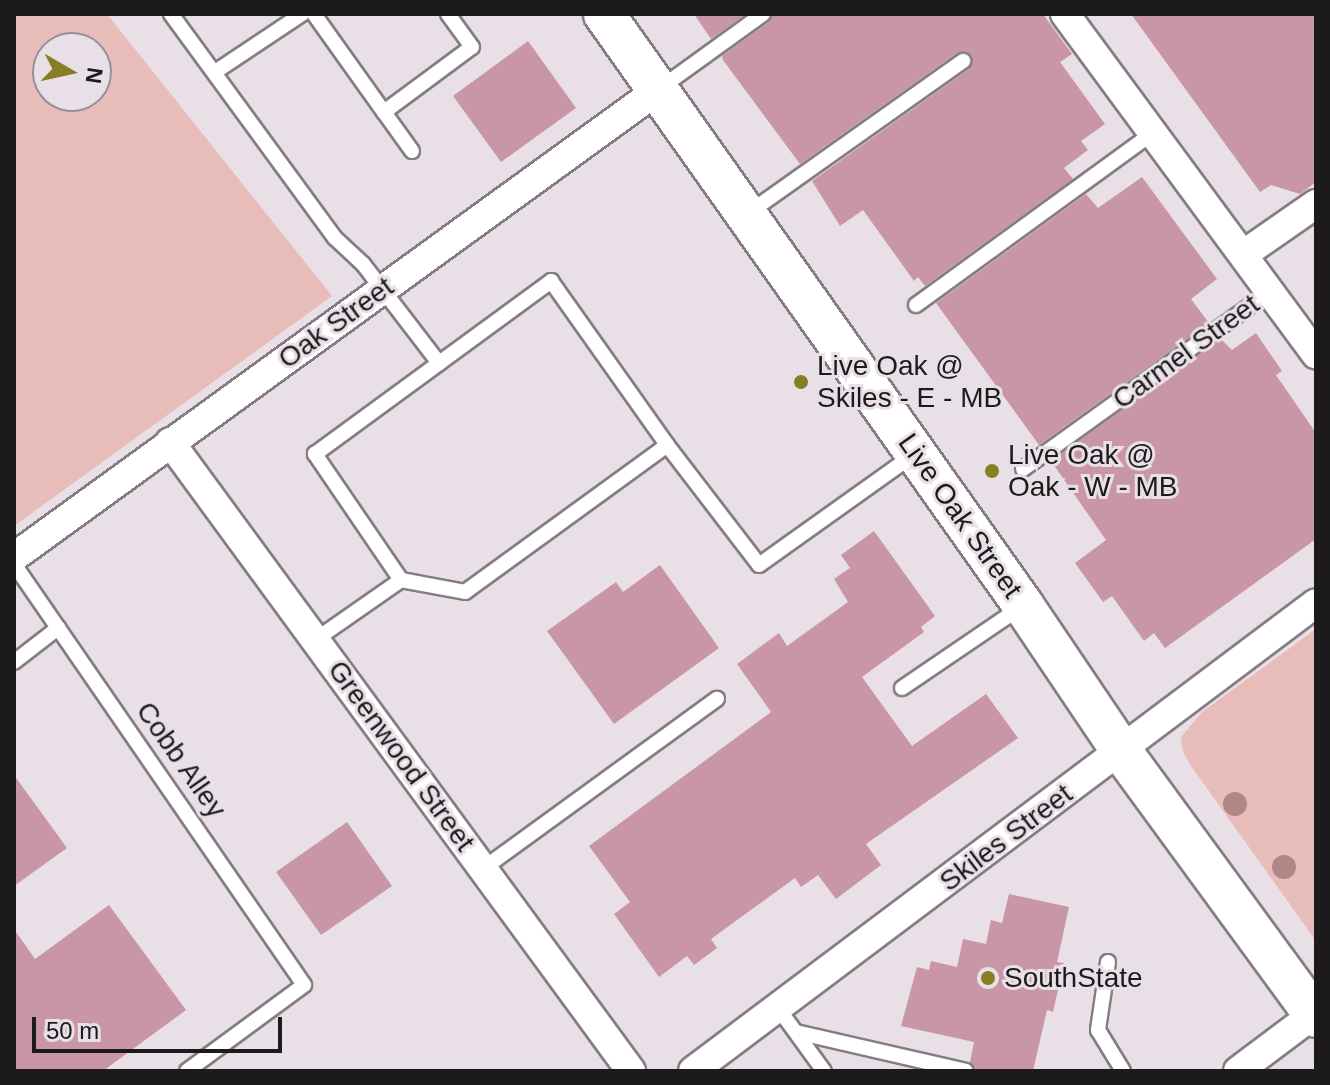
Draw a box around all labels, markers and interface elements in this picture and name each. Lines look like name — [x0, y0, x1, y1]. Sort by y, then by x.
north arrow — [32, 32, 112, 112]
text: N — [81, 66, 108, 85]
street label: Oak Street — [272, 270, 400, 376]
street label: Carmel Street — [1106, 288, 1266, 416]
place label: Live Oak @ Skiles - E - MB — [817, 349, 1002, 415]
marker: Live Oak @ Skiles - E - MB — [792, 373, 810, 391]
street label: Live Oak Street — [891, 427, 1029, 605]
place label: Live Oak @ Oak - W - MB — [1008, 438, 1178, 504]
marker: Live Oak @ Oak - W - MB — [983, 462, 1001, 480]
street label: Greenwood Street — [321, 654, 481, 858]
street label: Cobb Alley — [128, 695, 234, 825]
street label: Skiles Street — [933, 777, 1079, 899]
place label: SouthState — [1004, 961, 1143, 995]
marker: SouthState — [979, 969, 997, 987]
scale bar — [36, 1001, 286, 1051]
text: 50 m — [46, 1017, 99, 1044]

